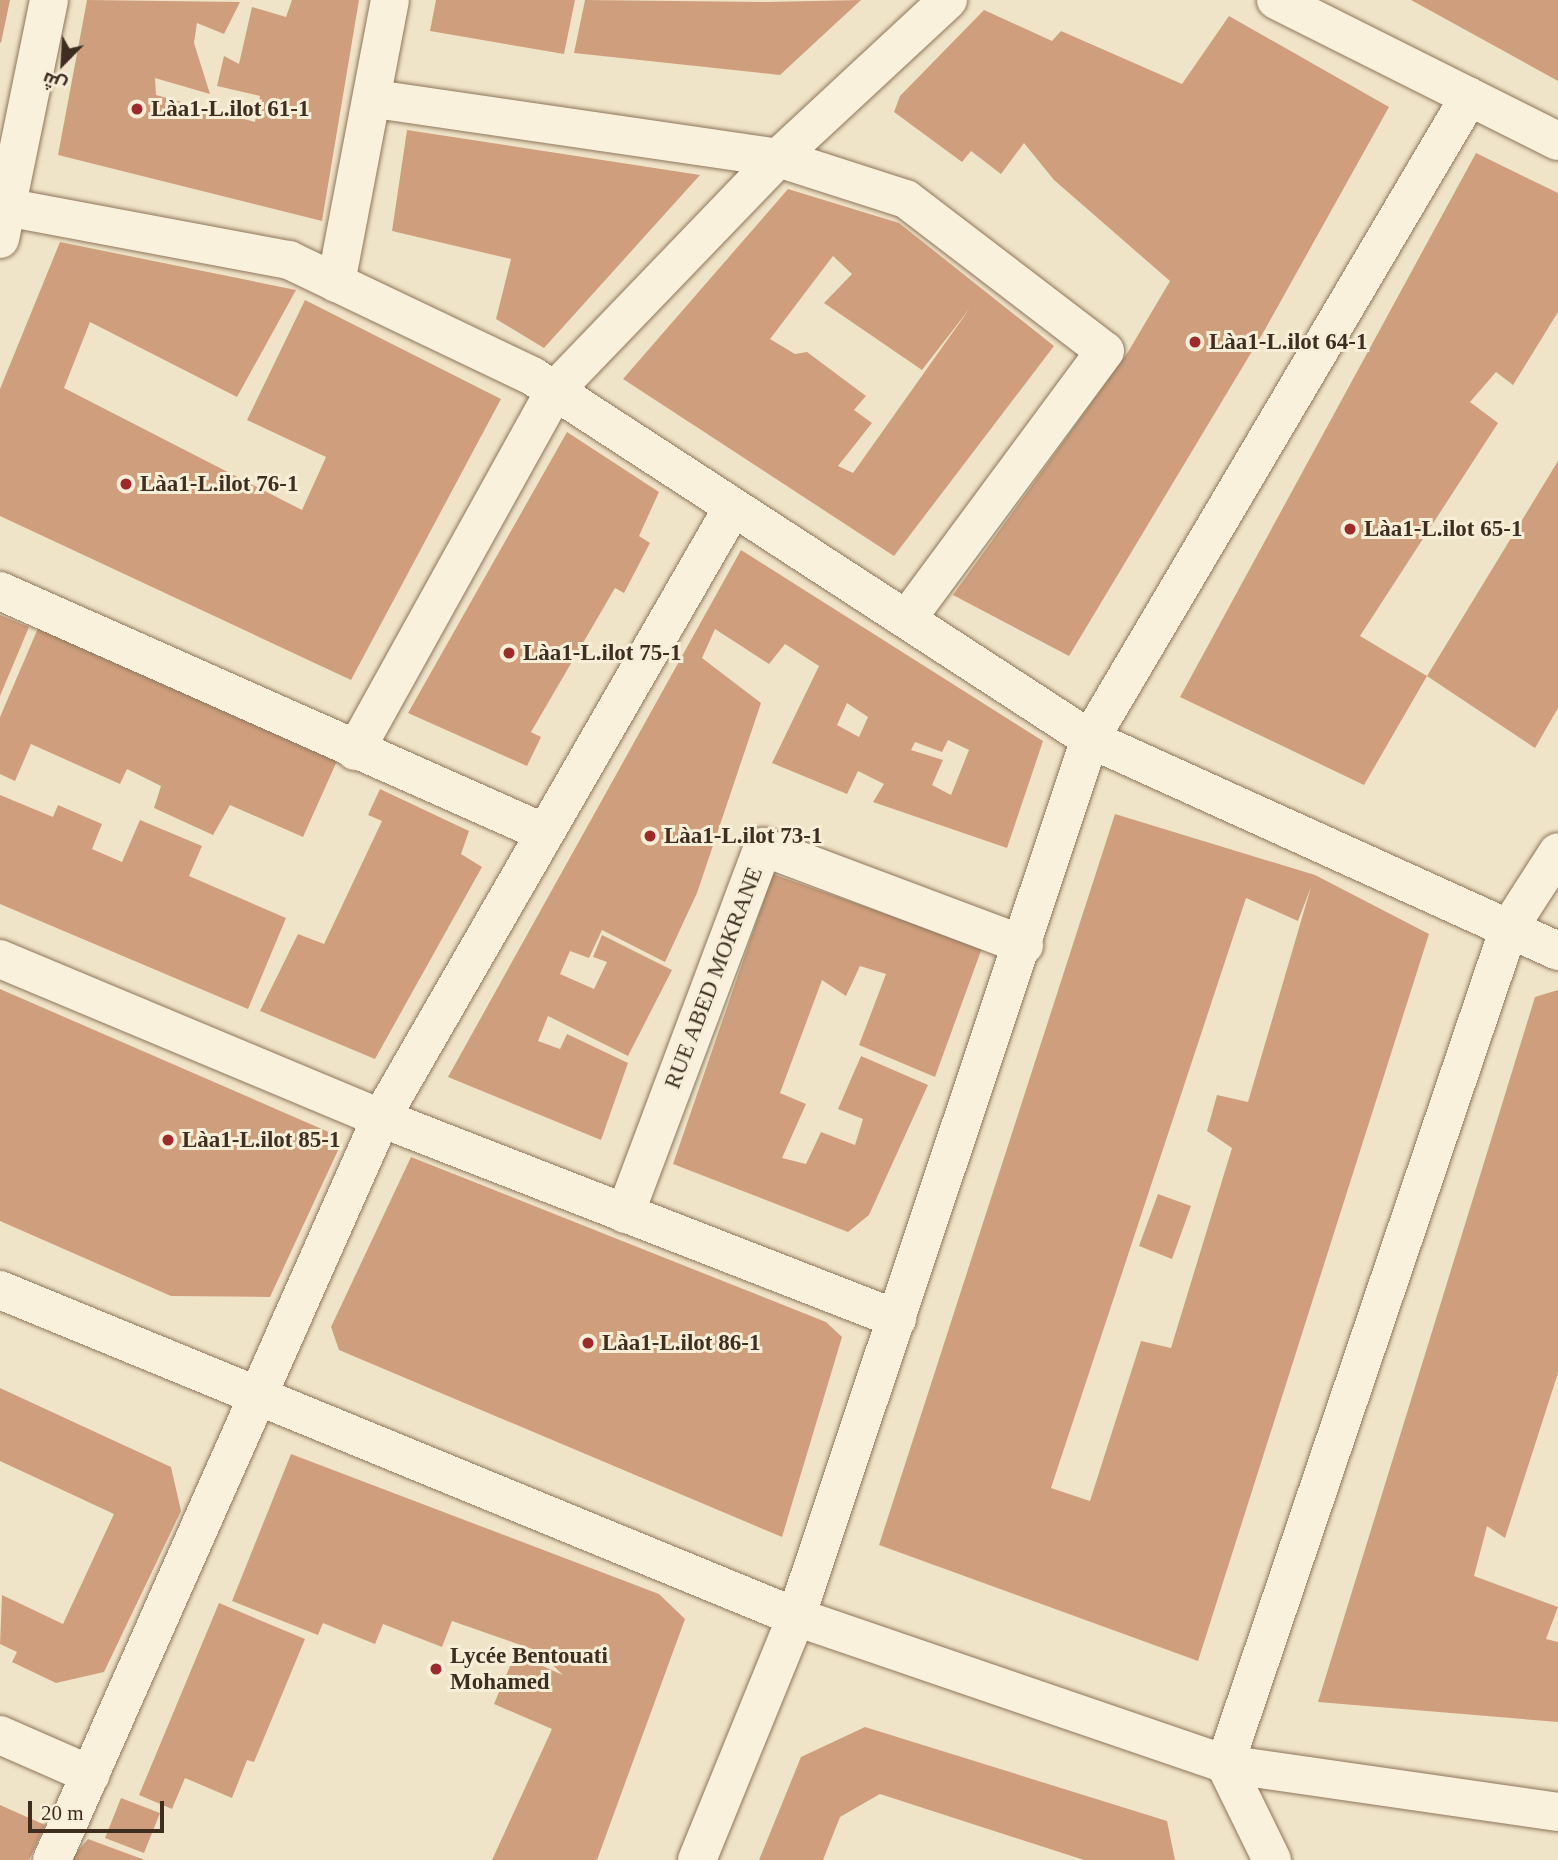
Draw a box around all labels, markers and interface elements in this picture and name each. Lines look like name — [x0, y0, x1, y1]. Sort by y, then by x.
north arrow — [28, 28, 98, 98]
text: ش — [39, 68, 70, 97]
place label: Làa1-L.ilot 61-1 — [151, 95, 309, 123]
marker: Làa1-L.ilot 61-1 — [129, 101, 145, 117]
place label: Làa1-L.ilot 64-1 — [1209, 328, 1367, 356]
marker: Làa1-L.ilot 64-1 — [1187, 334, 1203, 350]
place label: Làa1-L.ilot 76-1 — [140, 470, 298, 498]
marker: Làa1-L.ilot 76-1 — [118, 476, 134, 492]
place label: Làa1-L.ilot 65-1 — [1364, 515, 1522, 543]
marker: Làa1-L.ilot 65-1 — [1342, 521, 1358, 537]
place label: Làa1-L.ilot 75-1 — [523, 639, 681, 667]
marker: Làa1-L.ilot 75-1 — [501, 645, 517, 661]
place label: Làa1-L.ilot 73-1 — [664, 822, 822, 850]
marker: Làa1-L.ilot 73-1 — [642, 828, 658, 844]
street label: RUE ABED MOKRANE — [659, 863, 769, 1093]
place label: Làa1-L.ilot 85-1 — [182, 1126, 340, 1154]
marker: Làa1-L.ilot 85-1 — [160, 1132, 176, 1148]
place label: Làa1-L.ilot 86-1 — [602, 1329, 760, 1357]
marker: Làa1-L.ilot 86-1 — [580, 1335, 596, 1351]
place label: Lycée Bentouati Mohamed — [450, 1642, 608, 1696]
marker: Lycée Bentouati Mohamed — [428, 1661, 444, 1677]
scale bar — [32, 1786, 168, 1830]
text: 20 m — [41, 1801, 84, 1825]

